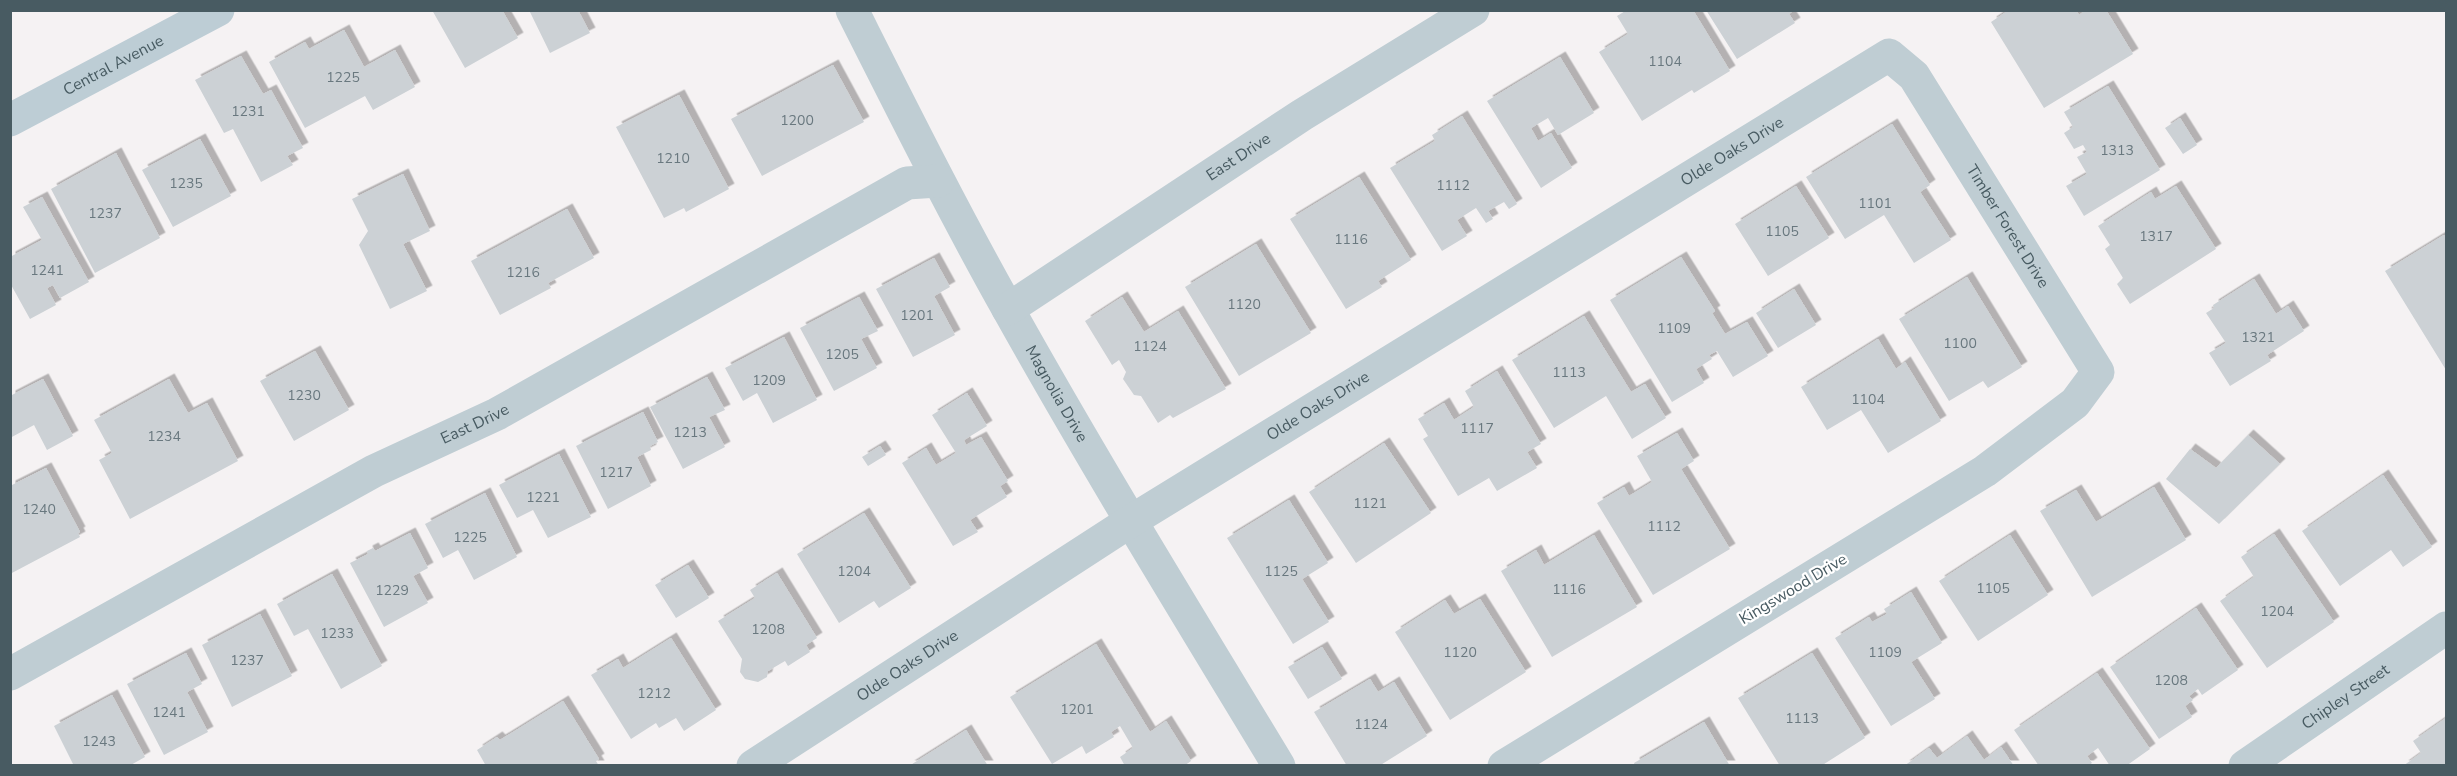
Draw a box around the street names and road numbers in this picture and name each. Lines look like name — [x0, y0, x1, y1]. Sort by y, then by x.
street label: Central Avenue — [59, 30, 168, 101]
street label: Olde Oaks Drive — [1676, 111, 1788, 192]
street label: East Drive — [1202, 128, 1275, 186]
street label: Timber Forest Drive — [1961, 160, 2054, 292]
street label: Magnolia Drive — [1020, 341, 1093, 446]
street label: Olde Oaks Drive — [1262, 366, 1374, 446]
street label: East Drive — [437, 398, 513, 450]
street label: Kingswood Drive — [1735, 548, 1851, 630]
street label: Olde Oaks Drive — [852, 625, 963, 707]
street label: Chipley Street — [2297, 659, 2394, 735]

